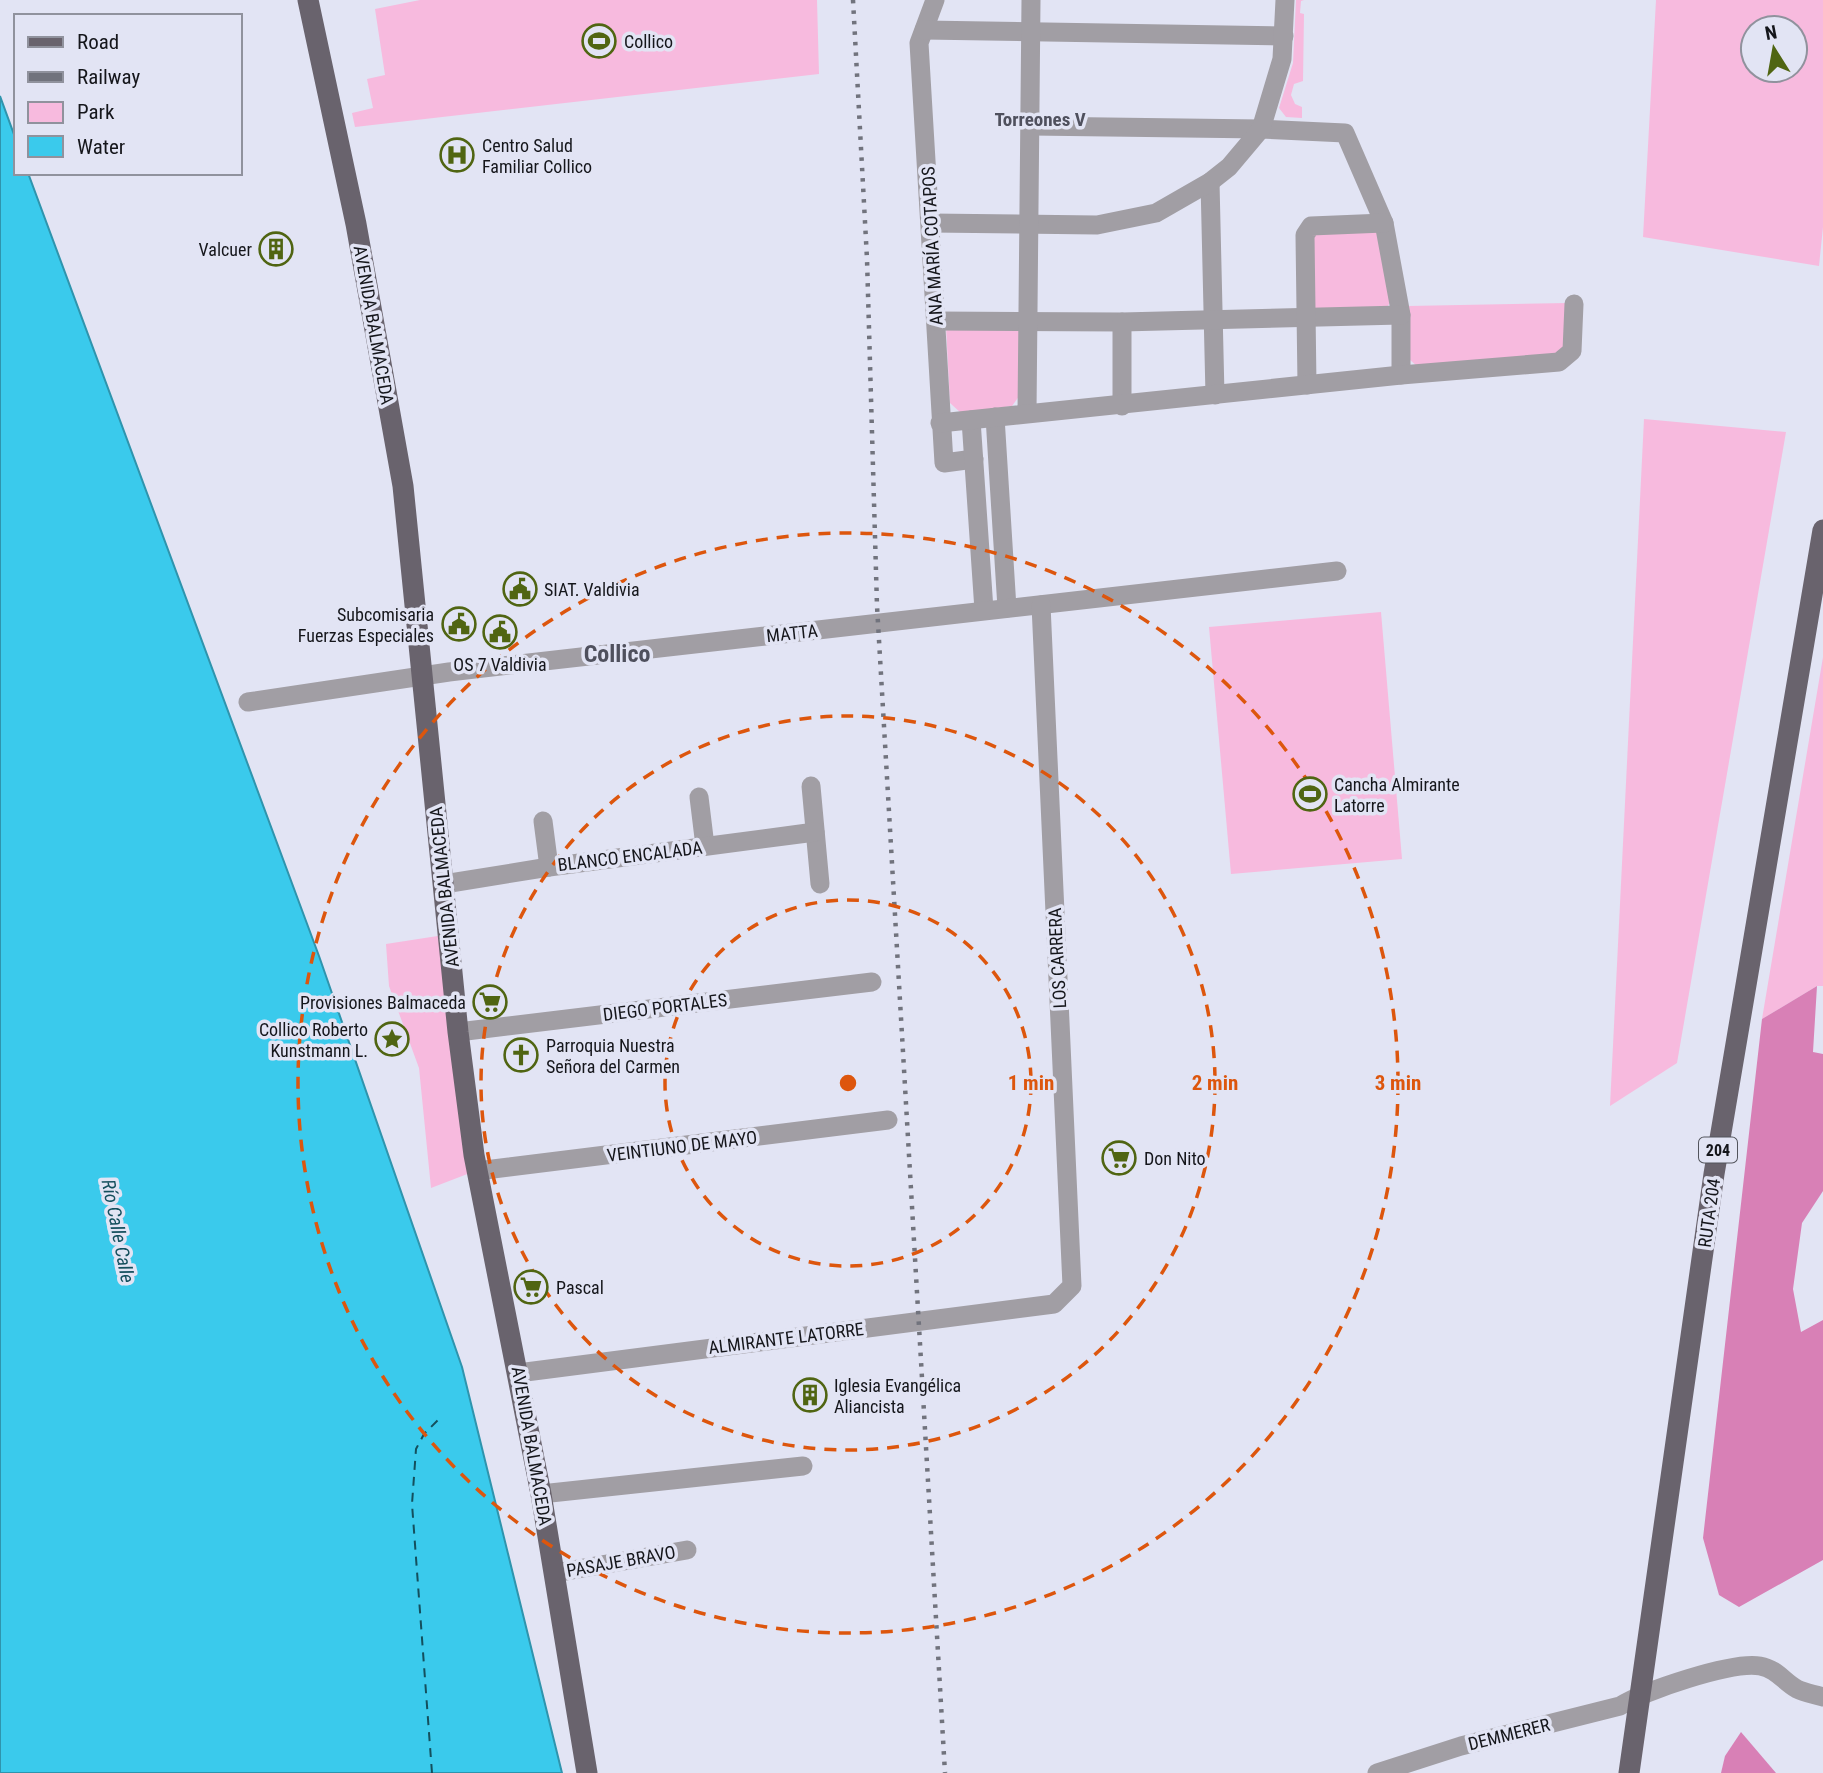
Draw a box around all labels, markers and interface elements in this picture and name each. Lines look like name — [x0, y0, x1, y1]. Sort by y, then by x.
legend — [14, 14, 242, 175]
north arrow — [1739, 14, 1809, 84]
text: N — [1763, 20, 1779, 45]
sports icon: Collico — [580, 22, 618, 60]
text: Road — [77, 30, 119, 54]
place label: Collico — [624, 31, 673, 52]
text: Railway — [77, 65, 140, 89]
text: Park — [77, 100, 115, 124]
district label: Torreones V — [994, 108, 1086, 131]
text: Water — [77, 135, 125, 159]
place label: Centro Salud Familiar Collico — [482, 135, 592, 177]
hospital icon: Centro Salud Familiar Collico — [438, 136, 476, 174]
street label: ANA MARÍA COTAPOS — [917, 166, 947, 326]
building icon: Valcuer — [257, 230, 295, 268]
place label: Valcuer — [199, 239, 253, 260]
street label: AVENIDA BALMACEDA — [350, 244, 398, 407]
public building icon: SIAT. Valdivia — [501, 570, 539, 608]
place label: SIAT. Valdivia — [544, 579, 640, 600]
place label: Subcomisaria Fuerzas Especiales — [298, 604, 434, 646]
public building icon: Subcomisaria Fuerzas Especiales — [440, 605, 478, 643]
public building icon: OS 7 Valdivia — [481, 613, 519, 651]
street label: MATTA — [765, 620, 819, 646]
district label: Collico — [584, 640, 650, 668]
place label: OS 7 Valdivia — [453, 654, 547, 675]
place label: Cancha Almirante Latorre — [1334, 774, 1460, 816]
sports icon: Cancha Almirante Latorre — [1291, 775, 1329, 813]
street label: AVENIDA BALMACEDA — [425, 805, 463, 968]
street label: BLANCO ENCALADA — [557, 837, 704, 875]
street label: LOS CARRERA — [1044, 906, 1070, 1009]
supermarket icon: Provisiones Balmaceda — [471, 983, 509, 1021]
street label: DIEGO PORTALES — [602, 989, 728, 1025]
place label: Provisiones Balmaceda — [300, 992, 466, 1013]
place label: Collico Roberto Kunstmann L. — [259, 1019, 368, 1061]
place icon: Collico Roberto Kunstmann L. — [373, 1020, 411, 1058]
place label: Parroquia Nuestra Señora del Carmen — [546, 1035, 680, 1077]
church icon: Parroquia Nuestra Señora del Carmen — [502, 1036, 540, 1074]
centre of rings — [836, 1071, 860, 1095]
text: 1 min — [1008, 1071, 1054, 1095]
text: 2 min — [1192, 1071, 1238, 1095]
text: 3 min — [1375, 1071, 1421, 1095]
street label: VEINTIUNO DE MAYO — [606, 1126, 758, 1166]
road number: 204 — [1699, 1138, 1737, 1162]
supermarket icon: Don Nito — [1100, 1139, 1138, 1177]
place label: Don Nito — [1144, 1148, 1206, 1169]
water label: Río Calle Calle — [97, 1177, 139, 1285]
street label: RUTA 204 — [1694, 1177, 1724, 1249]
supermarket icon: Pascal — [512, 1268, 550, 1306]
place label: Pascal — [556, 1277, 604, 1298]
street label: ALMIRANTE LATORRE — [707, 1318, 865, 1358]
street label: AVENIDA BALMACEDA — [508, 1365, 556, 1528]
place label: Iglesia Evangélica Aliancista — [834, 1375, 961, 1417]
building icon: Iglesia Evangélica Aliancista — [791, 1376, 829, 1414]
street label: PASAJE BRAVO — [565, 1541, 677, 1581]
street label: DEMMERER — [1466, 1714, 1552, 1754]

